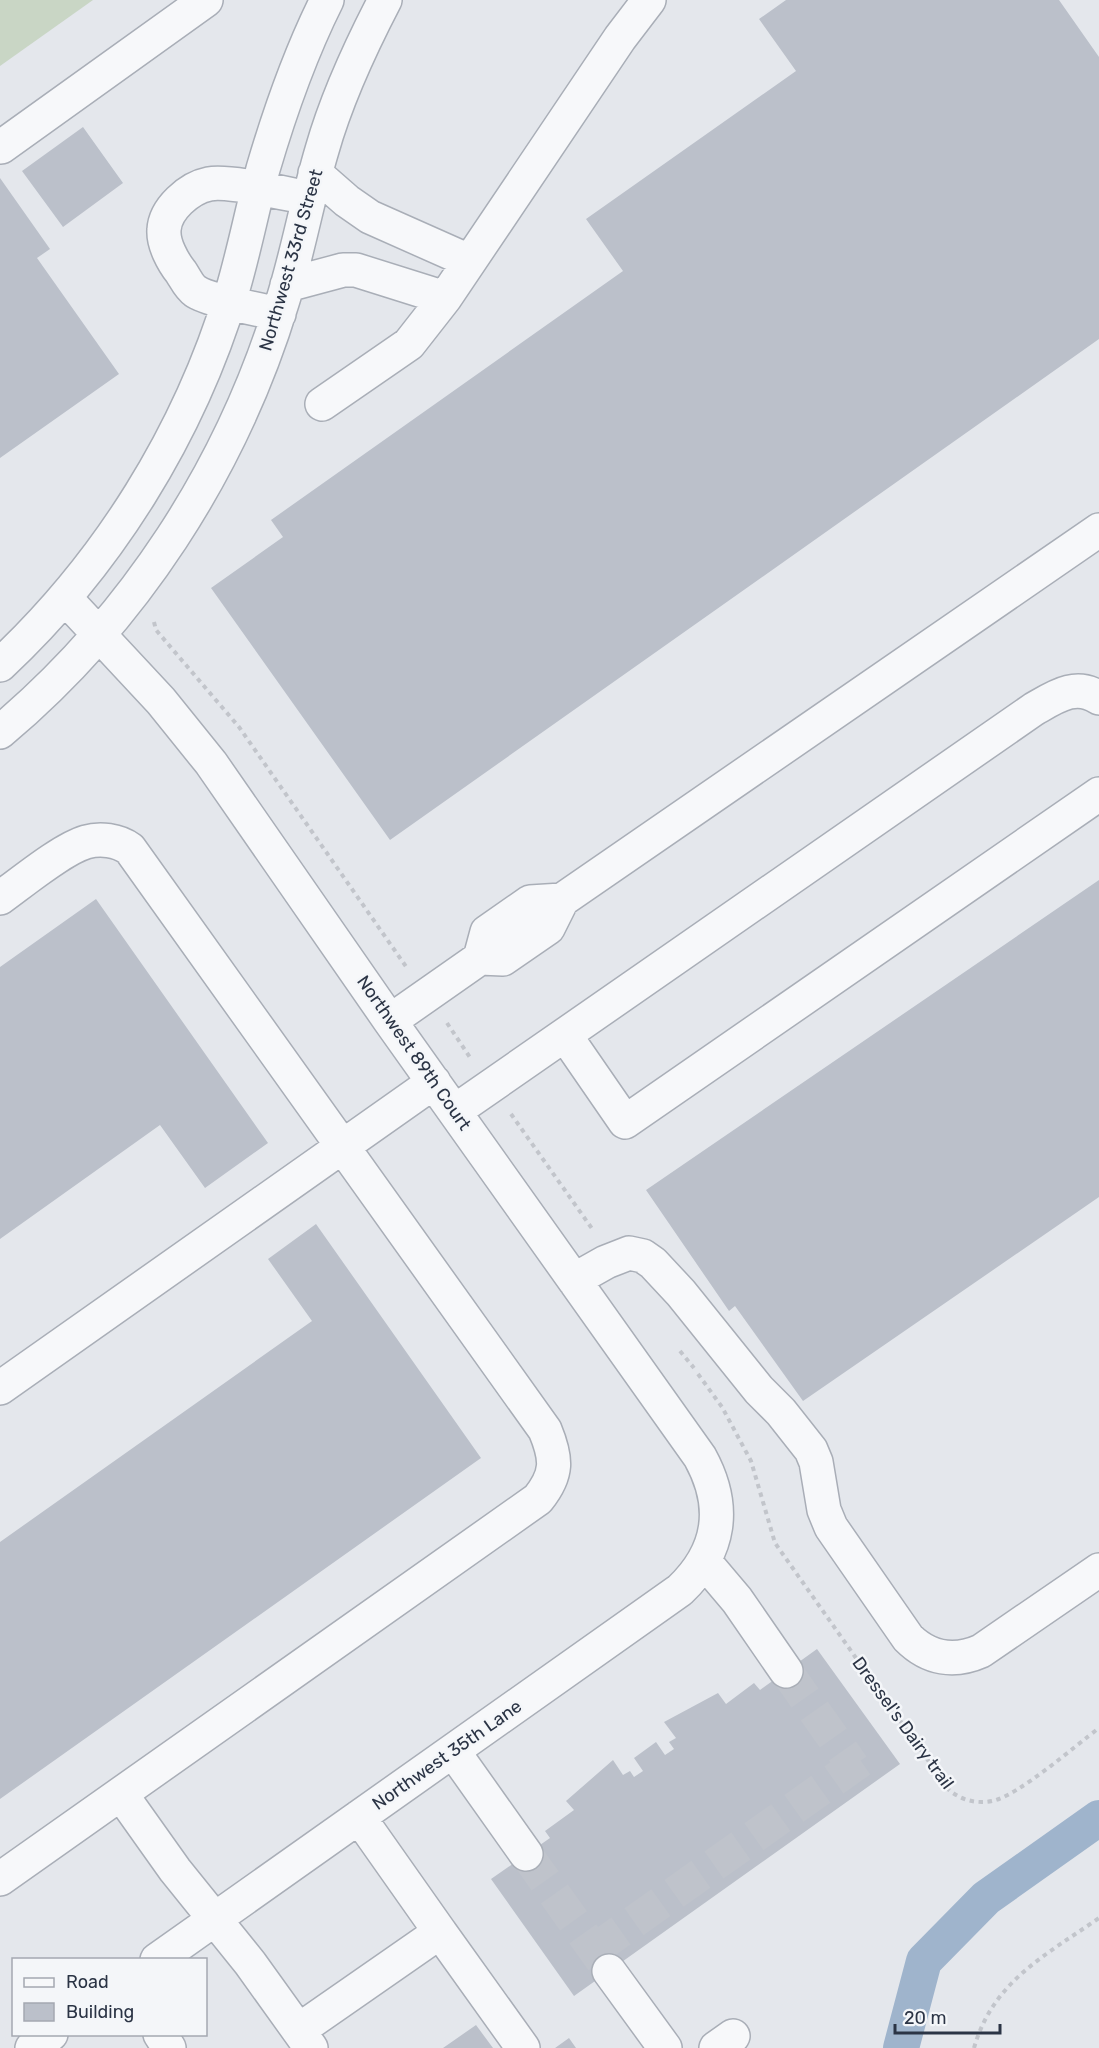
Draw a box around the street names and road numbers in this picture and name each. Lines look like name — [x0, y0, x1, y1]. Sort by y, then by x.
street label: Northwest 33rd Street — [255, 167, 327, 353]
street label: Northwest 89th Court — [352, 971, 476, 1135]
street label: Dressel's Dairy trail — [848, 1652, 958, 1794]
street label: Northwest 35th Lane — [368, 1695, 526, 1815]

